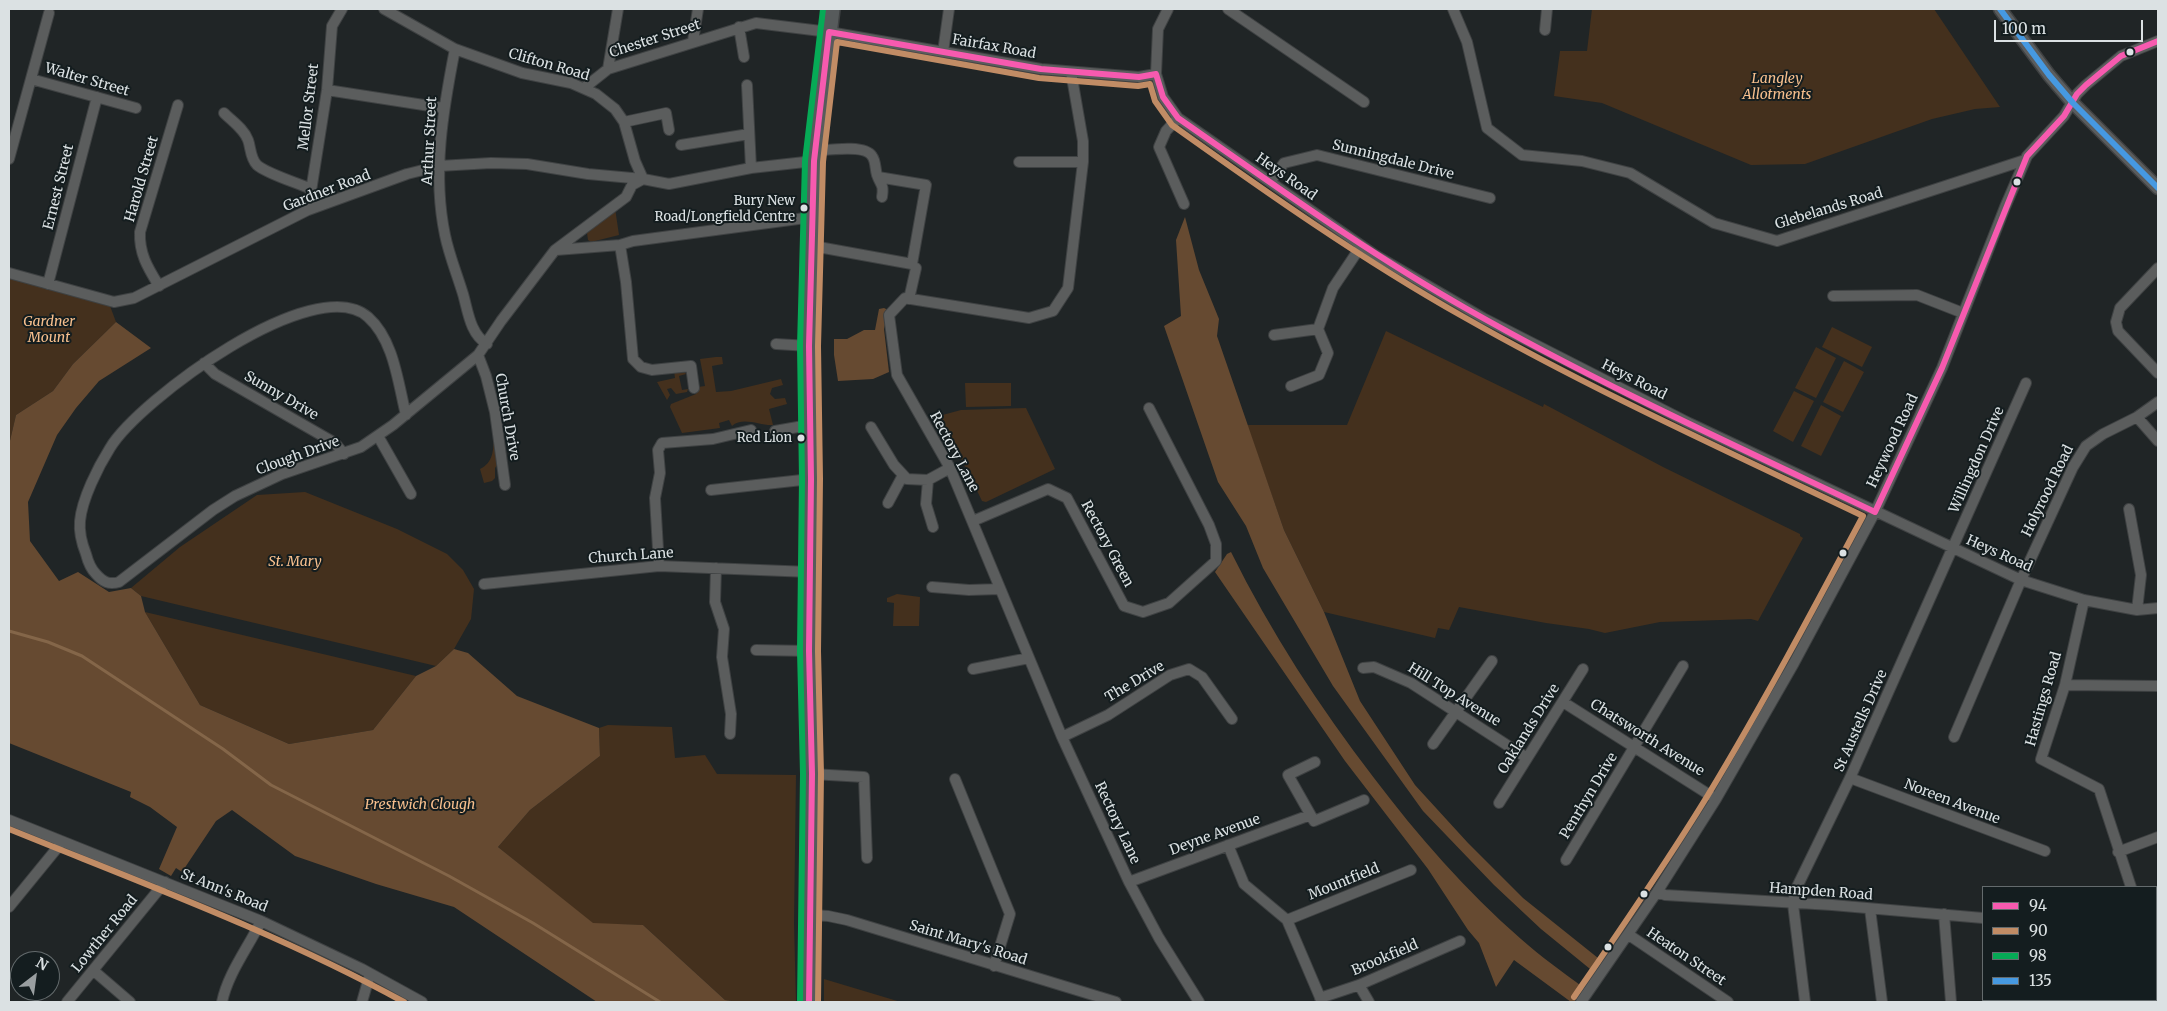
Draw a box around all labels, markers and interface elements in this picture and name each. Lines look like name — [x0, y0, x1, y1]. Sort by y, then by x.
scale bar — [1997, 10, 2146, 42]
street label: Chester Street — [607, 16, 703, 62]
text: 100 m — [2002, 19, 2046, 38]
street label: Fairfax Road — [951, 31, 1037, 63]
street label: Clifton Road — [507, 45, 591, 85]
unlabelled marker — [2125, 47, 2135, 57]
street label: Walter Street — [43, 60, 131, 100]
street label: Mellor Street — [295, 63, 323, 151]
park label: Langley Allotments — [1743, 71, 1811, 104]
street label: Arthur Street — [419, 96, 441, 186]
street label: Harold Street — [122, 134, 162, 224]
street label: Sunningdale Drive — [1330, 137, 1456, 183]
street label: Ernest Street — [40, 142, 78, 232]
street label: Heys Road — [1252, 150, 1320, 204]
street label: Gardner Road — [281, 167, 373, 215]
unlabelled marker — [2012, 177, 2022, 187]
street label: Glebelands Road — [1773, 185, 1885, 233]
place label: Bury New Road/Longfield Centre — [655, 193, 795, 224]
marker: Bury New Road/Longfield Centre — [799, 203, 809, 213]
park label: Gardner Mount — [23, 314, 75, 347]
street label: Heys Road — [1599, 356, 1669, 404]
street label: Sunny Drive — [241, 368, 321, 424]
street label: Church Drive — [491, 372, 523, 462]
street label: Heywood Road — [1864, 391, 1922, 491]
street label: Willingdon Drive — [1946, 404, 2008, 516]
street label: Rectory Lane — [926, 409, 982, 495]
place label: Red Lion — [737, 430, 792, 446]
street label: Clough Drive — [254, 433, 342, 479]
marker: Red Lion — [796, 433, 806, 443]
street label: Holyrood Road — [2019, 442, 2077, 540]
street label: Rectory Green — [1077, 498, 1137, 590]
street label: Heys Road — [1963, 532, 2035, 576]
street label: Church Lane — [588, 545, 674, 567]
unlabelled marker — [1838, 548, 1848, 558]
park label: St. Mary — [268, 554, 322, 570]
street label: Hastings Road — [2023, 650, 2065, 748]
street label: The Drive — [1102, 658, 1168, 706]
street label: Hill Top Avenue — [1405, 660, 1503, 730]
street label: St Austells Drive — [1831, 667, 1891, 775]
street label: Oaklands Drive — [1495, 681, 1563, 777]
street label: Chatsworth Avenue — [1587, 696, 1707, 780]
street label: Penrhyn Drive — [1557, 750, 1621, 842]
street label: Noreen Avenue — [1902, 776, 2002, 828]
street label: Rectory Lane — [1091, 779, 1143, 867]
park label: Prestwich Clough — [365, 797, 475, 813]
street label: Deyne Avenue — [1167, 811, 1263, 859]
street label: Mountfield — [1306, 860, 1382, 904]
street label: St Ann's Road — [178, 866, 270, 916]
street label: Hampden Road — [1769, 880, 1873, 904]
legend — [1982, 886, 2157, 1001]
unlabelled marker — [1639, 889, 1649, 899]
street label: Lowther Road — [69, 892, 141, 976]
text: 94 — [2029, 896, 2047, 915]
street label: Saint Mary's Road — [907, 917, 1029, 969]
text: 90 — [2029, 921, 2048, 940]
street label: Heaton Street — [1643, 924, 1729, 990]
street label: Brookfield — [1349, 936, 1421, 980]
unlabelled marker — [1603, 942, 1613, 952]
text: 98 — [2029, 946, 2047, 965]
north arrow — [10, 951, 60, 1001]
text: N — [33, 953, 51, 974]
text: 135 — [2029, 971, 2052, 990]

